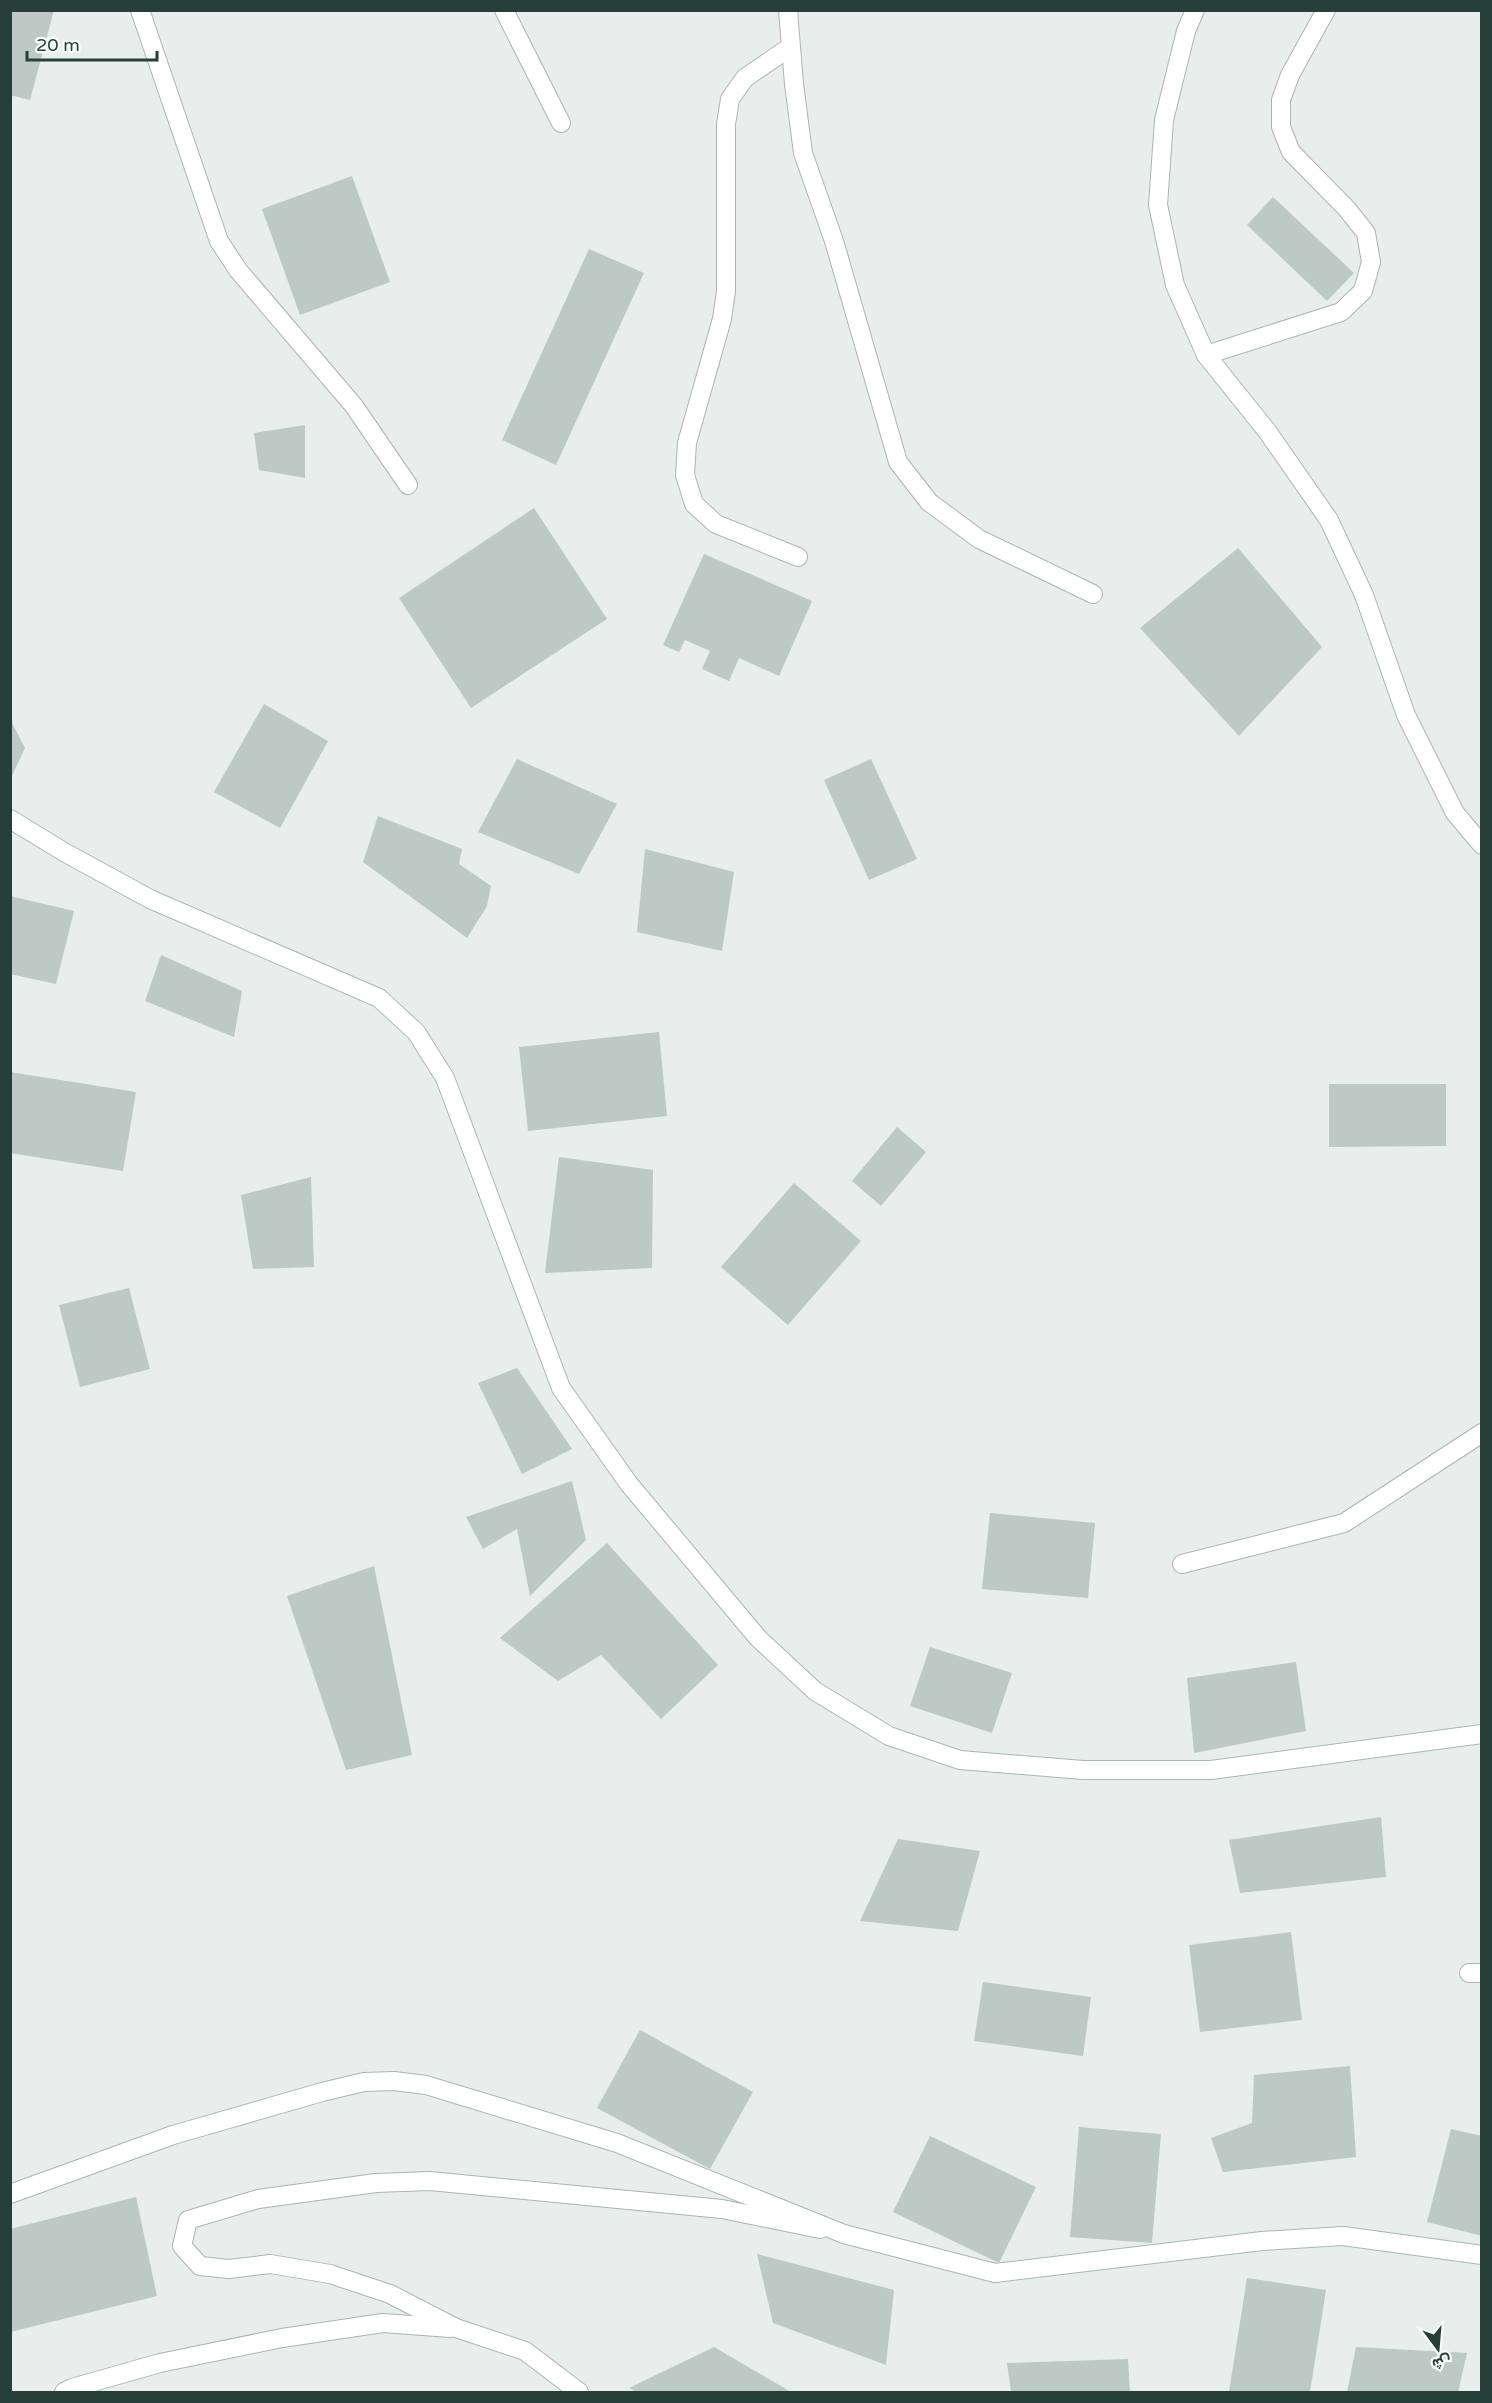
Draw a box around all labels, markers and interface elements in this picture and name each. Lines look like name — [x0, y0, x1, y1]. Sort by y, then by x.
scale bar — [27, 24, 158, 62]
text: 20 m — [36, 34, 80, 56]
north arrow — [1408, 2319, 1468, 2379]
text: ش — [1430, 2350, 1454, 2375]

